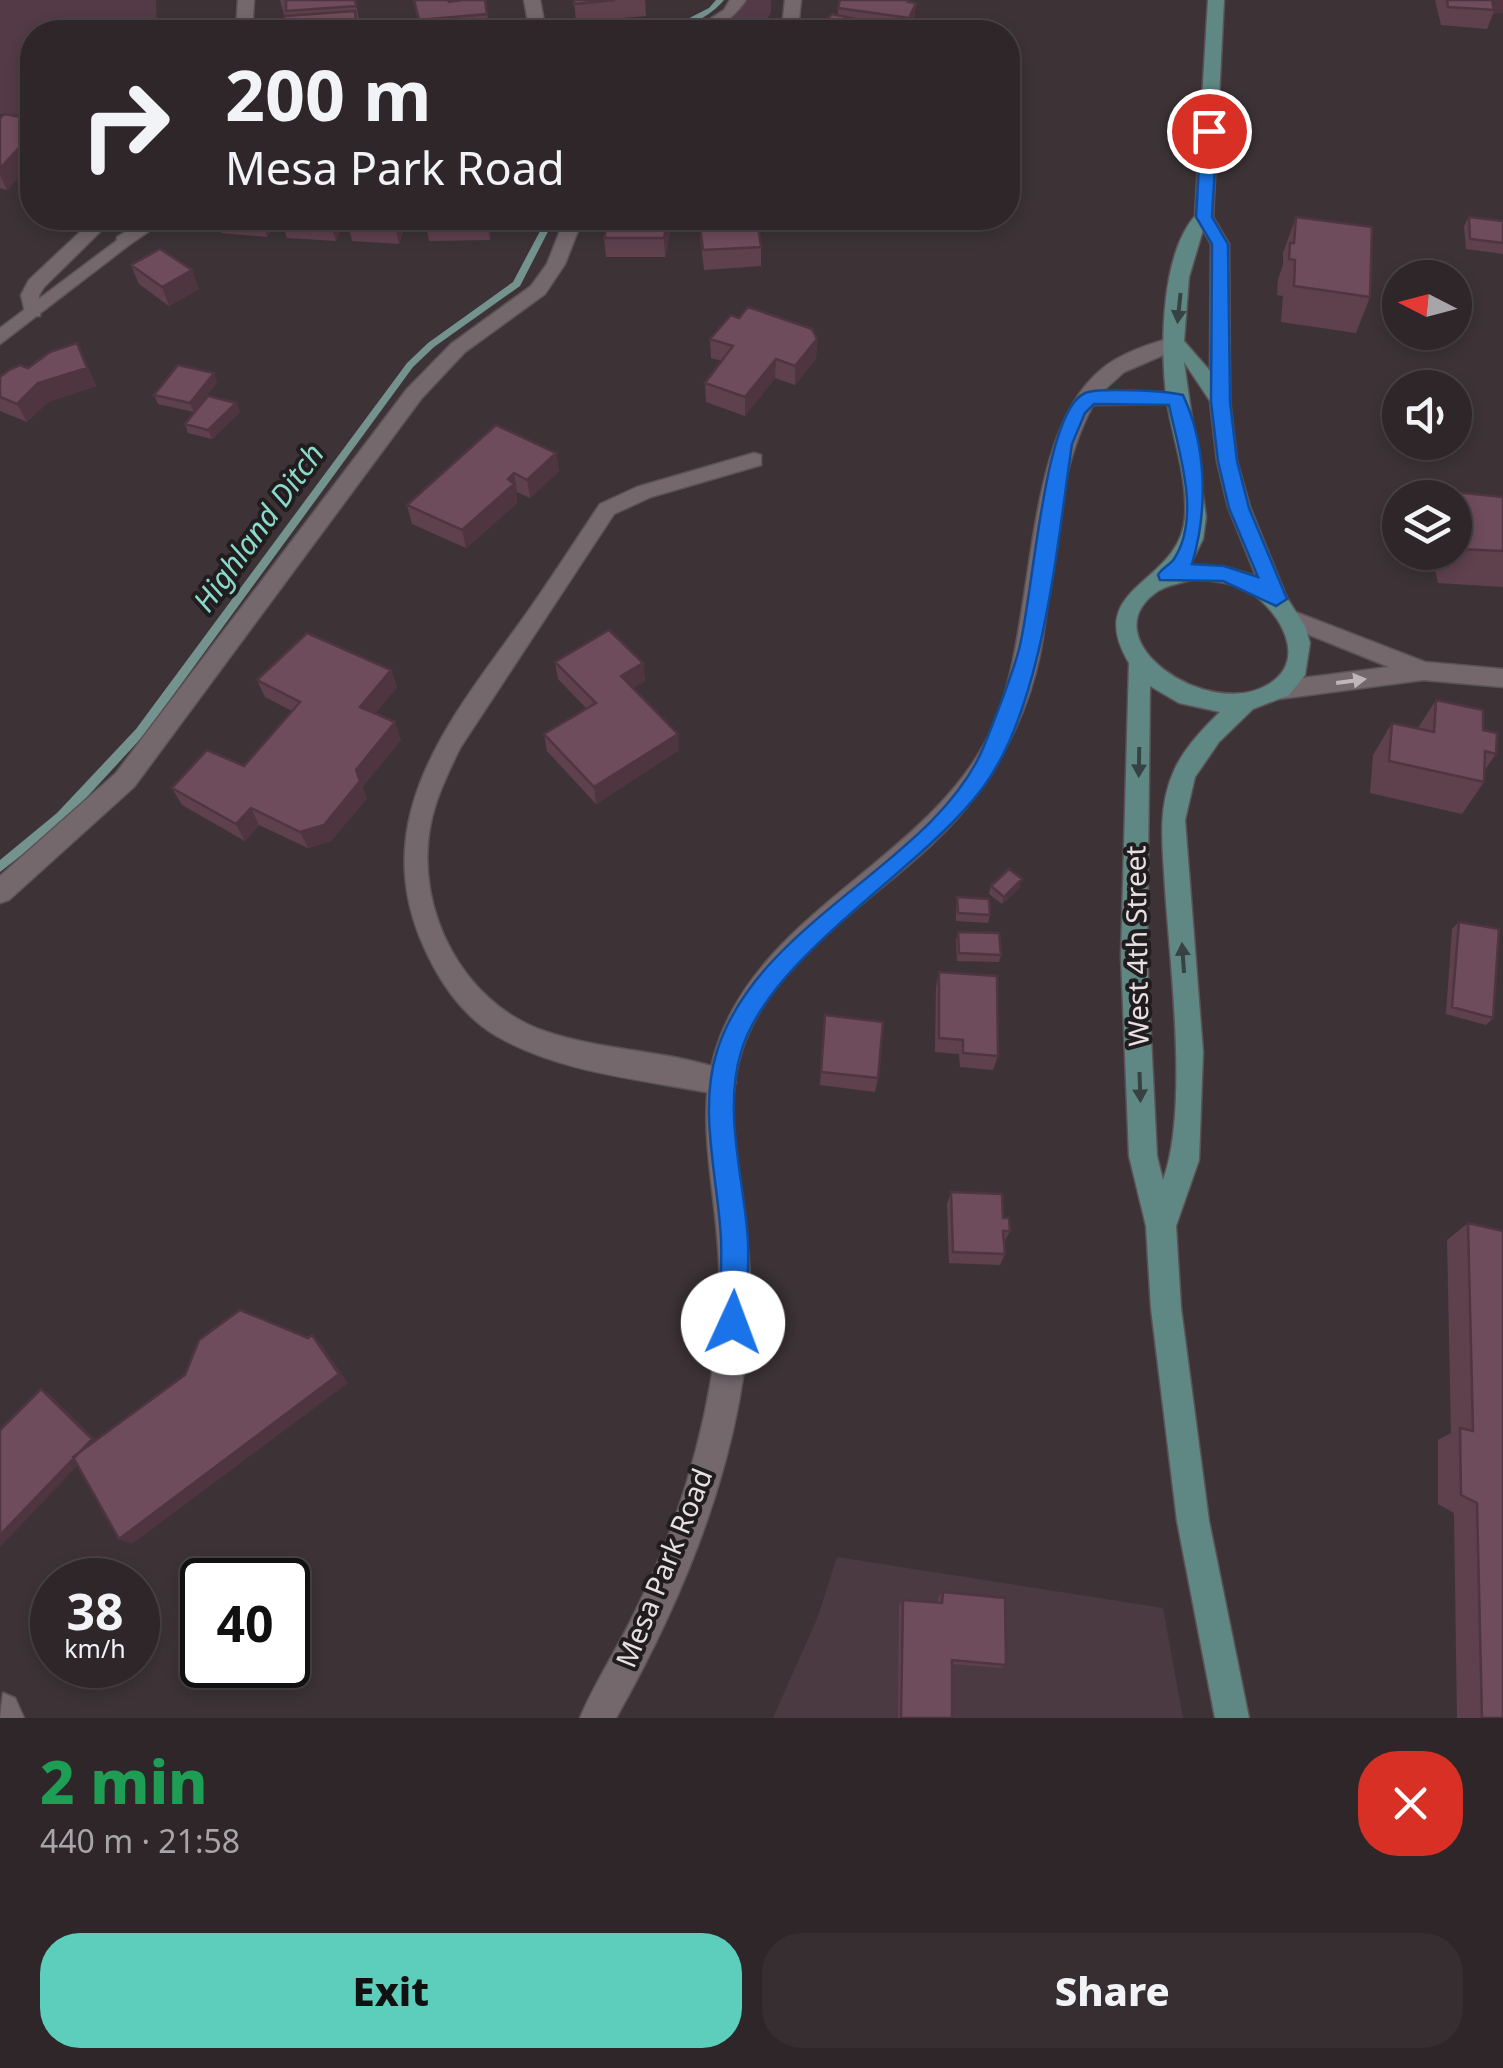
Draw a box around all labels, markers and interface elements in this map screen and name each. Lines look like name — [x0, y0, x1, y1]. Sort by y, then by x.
text: 200 m — [225, 46, 432, 142]
icon: right — [60, 60, 190, 190]
pin — [1167, 89, 1252, 174]
icon: arrive — [1182, 104, 1237, 159]
text: Mesa Park Road — [225, 137, 565, 198]
north arrow — [1382, 260, 1472, 350]
map controls — [1382, 260, 1472, 570]
one-way arrow — [1171, 293, 1187, 325]
button: sound — [1382, 370, 1472, 460]
water label: Highland Ditch — [183, 435, 333, 620]
button: layers — [1382, 480, 1472, 570]
one-way arrow — [1336, 672, 1367, 688]
one-way arrow — [1131, 746, 1147, 778]
street label: West 4th Street — [1115, 845, 1157, 1047]
one-way arrow — [1174, 941, 1190, 973]
one-way arrow — [1132, 1071, 1148, 1103]
position arrow — [681, 1271, 785, 1375]
street label: Mesa Park Road — [606, 1463, 720, 1673]
speed limit sign: 40 — [180, 1558, 310, 1688]
text: 38 — [66, 1577, 124, 1645]
text: km/h — [64, 1631, 126, 1665]
text: 2 min — [40, 1740, 208, 1822]
button: close — [1358, 1751, 1463, 1856]
text: 440 m · 21:58 — [40, 1819, 240, 1862]
button: Exit — [40, 1933, 742, 2048]
button: Share — [762, 1933, 1463, 2048]

